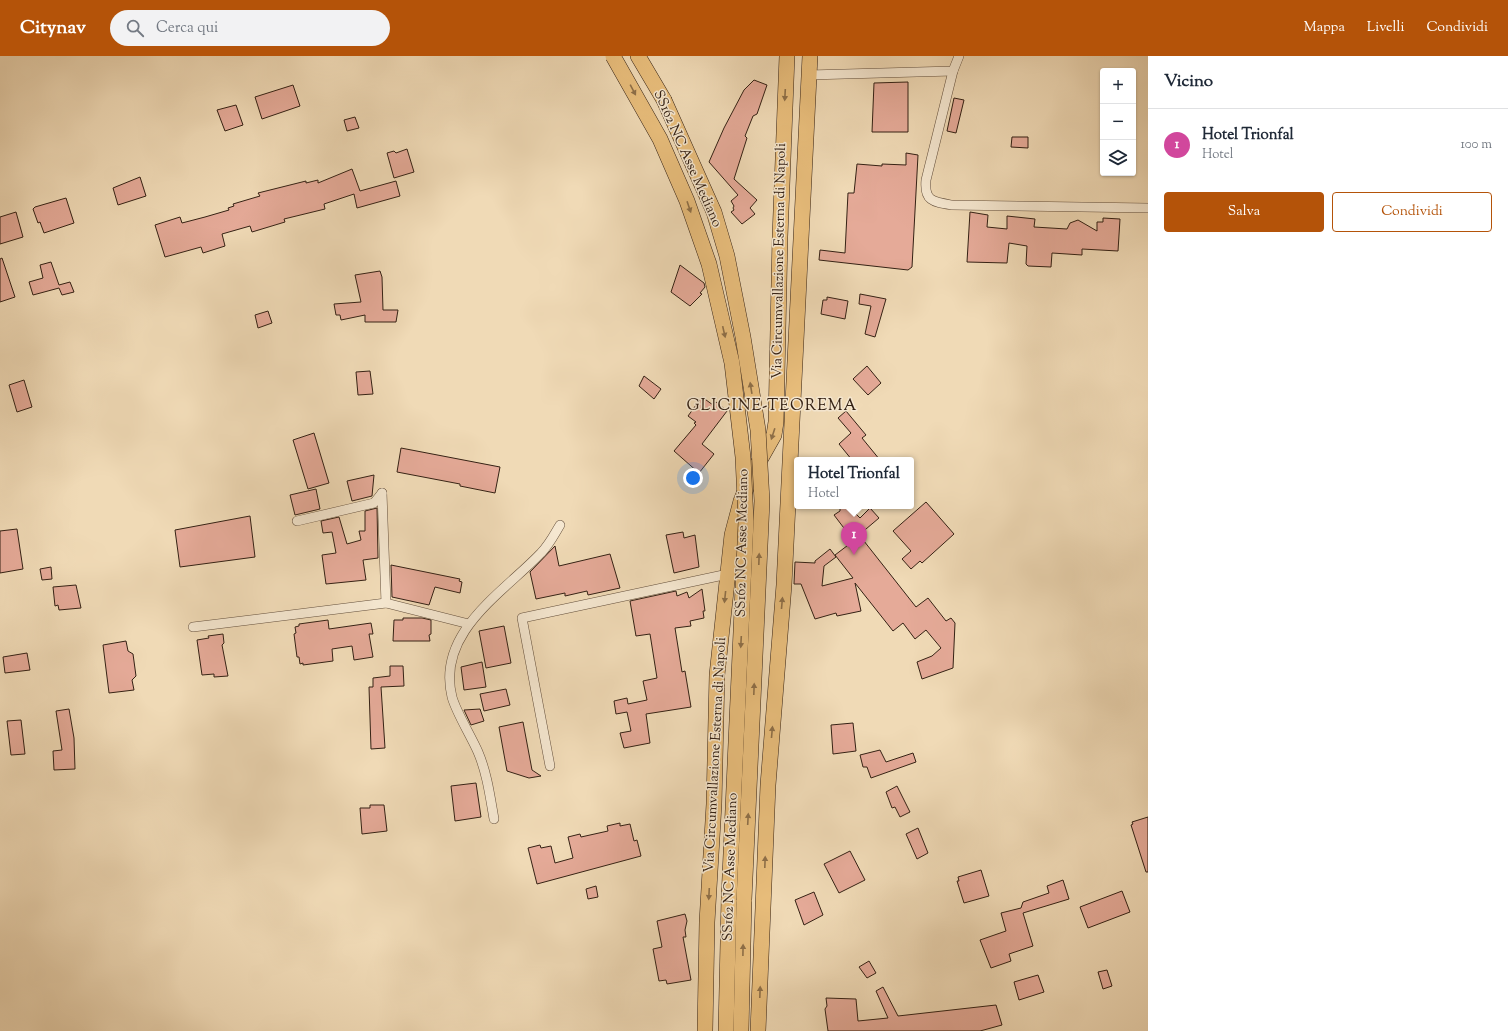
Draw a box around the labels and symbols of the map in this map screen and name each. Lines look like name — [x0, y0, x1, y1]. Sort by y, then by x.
one-way arrow — [630, 84, 637, 95]
street label: SS162 NC Asse Mediano — [648, 87, 726, 231]
one-way arrow — [782, 89, 789, 101]
street label: Via Circumvallazione Esterna di Napoli — [768, 143, 792, 379]
one-way arrow — [686, 201, 692, 213]
one-way arrow — [722, 326, 728, 338]
one-way arrow — [748, 382, 754, 394]
district label: GLICINE-TEOREMA — [686, 395, 858, 418]
one-way arrow — [770, 429, 776, 441]
your location — [683, 468, 703, 488]
street label: SS162 NC Asse Mediano — [732, 468, 754, 617]
pin: 1 — [841, 522, 867, 555]
one-way arrow — [756, 553, 763, 565]
one-way arrow — [722, 591, 728, 603]
one-way arrow — [779, 597, 786, 609]
one-way arrow — [737, 636, 744, 648]
street label: Via Circumvallazione Esterna di Napoli — [700, 637, 732, 873]
one-way arrow — [751, 682, 757, 695]
one-way arrow — [768, 726, 775, 738]
street label: SS162 NC Asse Mediano — [718, 792, 744, 942]
one-way arrow — [744, 813, 751, 825]
one-way arrow — [761, 856, 768, 868]
one-way arrow — [706, 888, 712, 901]
one-way arrow — [740, 943, 746, 956]
one-way arrow — [756, 986, 763, 998]

